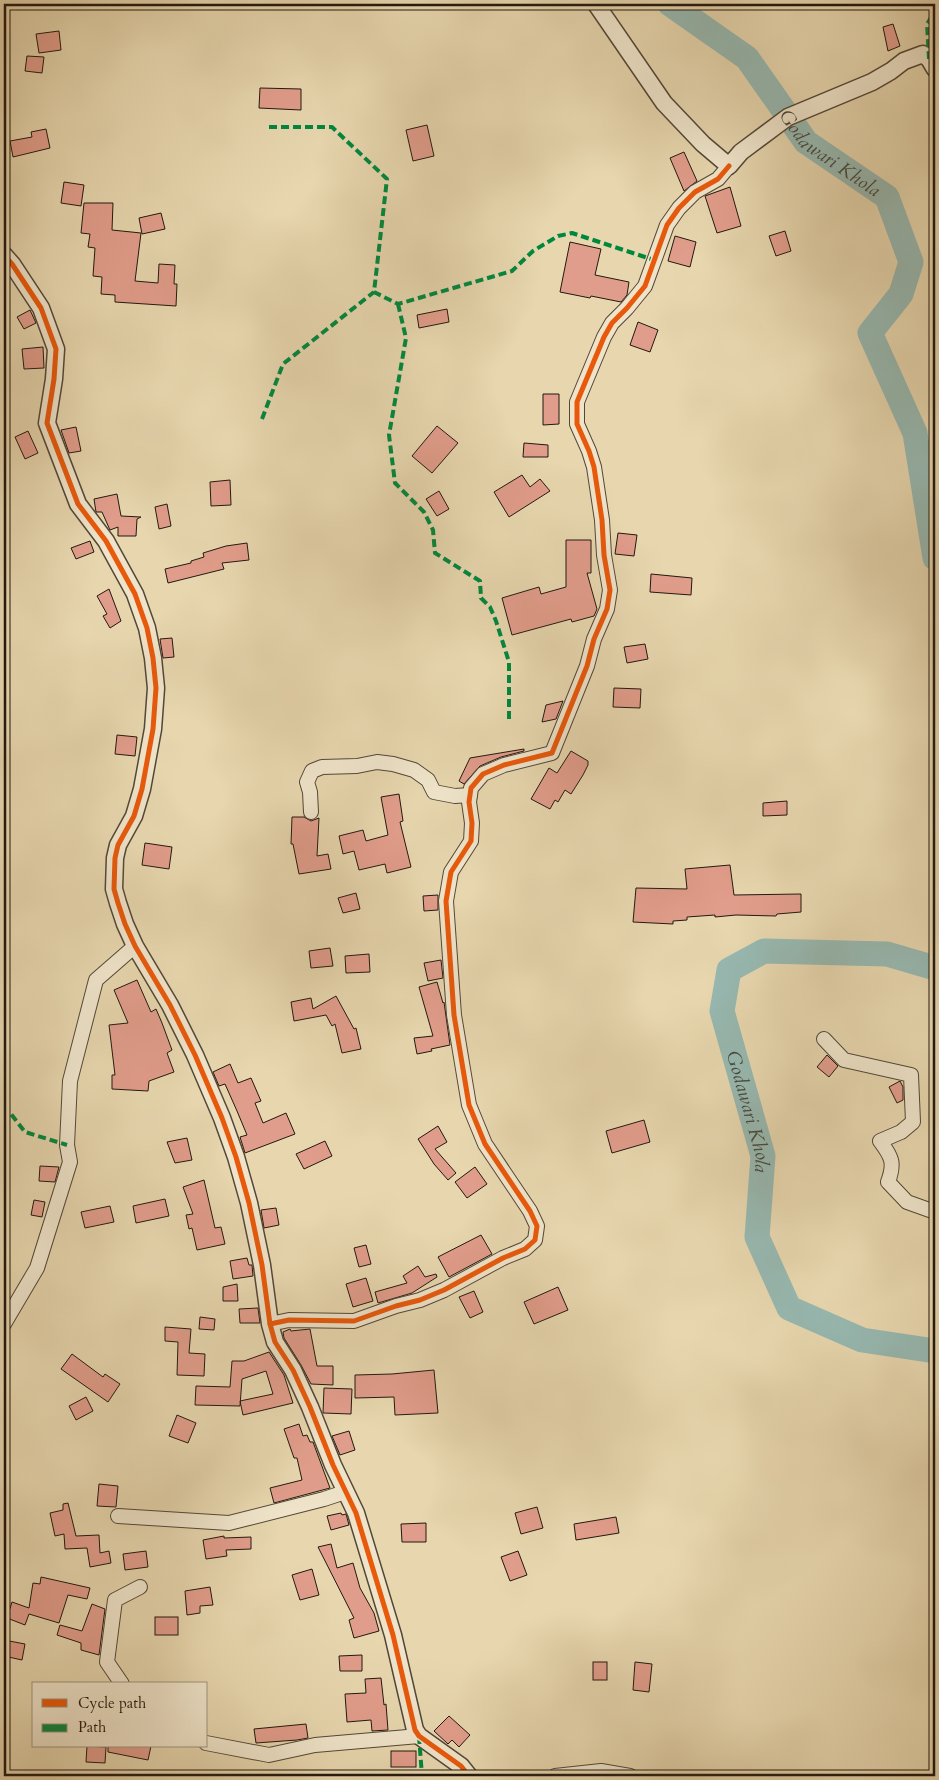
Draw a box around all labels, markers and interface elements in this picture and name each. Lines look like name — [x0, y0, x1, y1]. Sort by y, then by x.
water label: Godawari Khola — [773, 104, 886, 203]
water label: Godawari Khola — [720, 1048, 775, 1174]
legend — [32, 1682, 208, 1748]
text: Cycle path — [78, 1693, 147, 1713]
text: Path — [78, 1717, 107, 1737]

